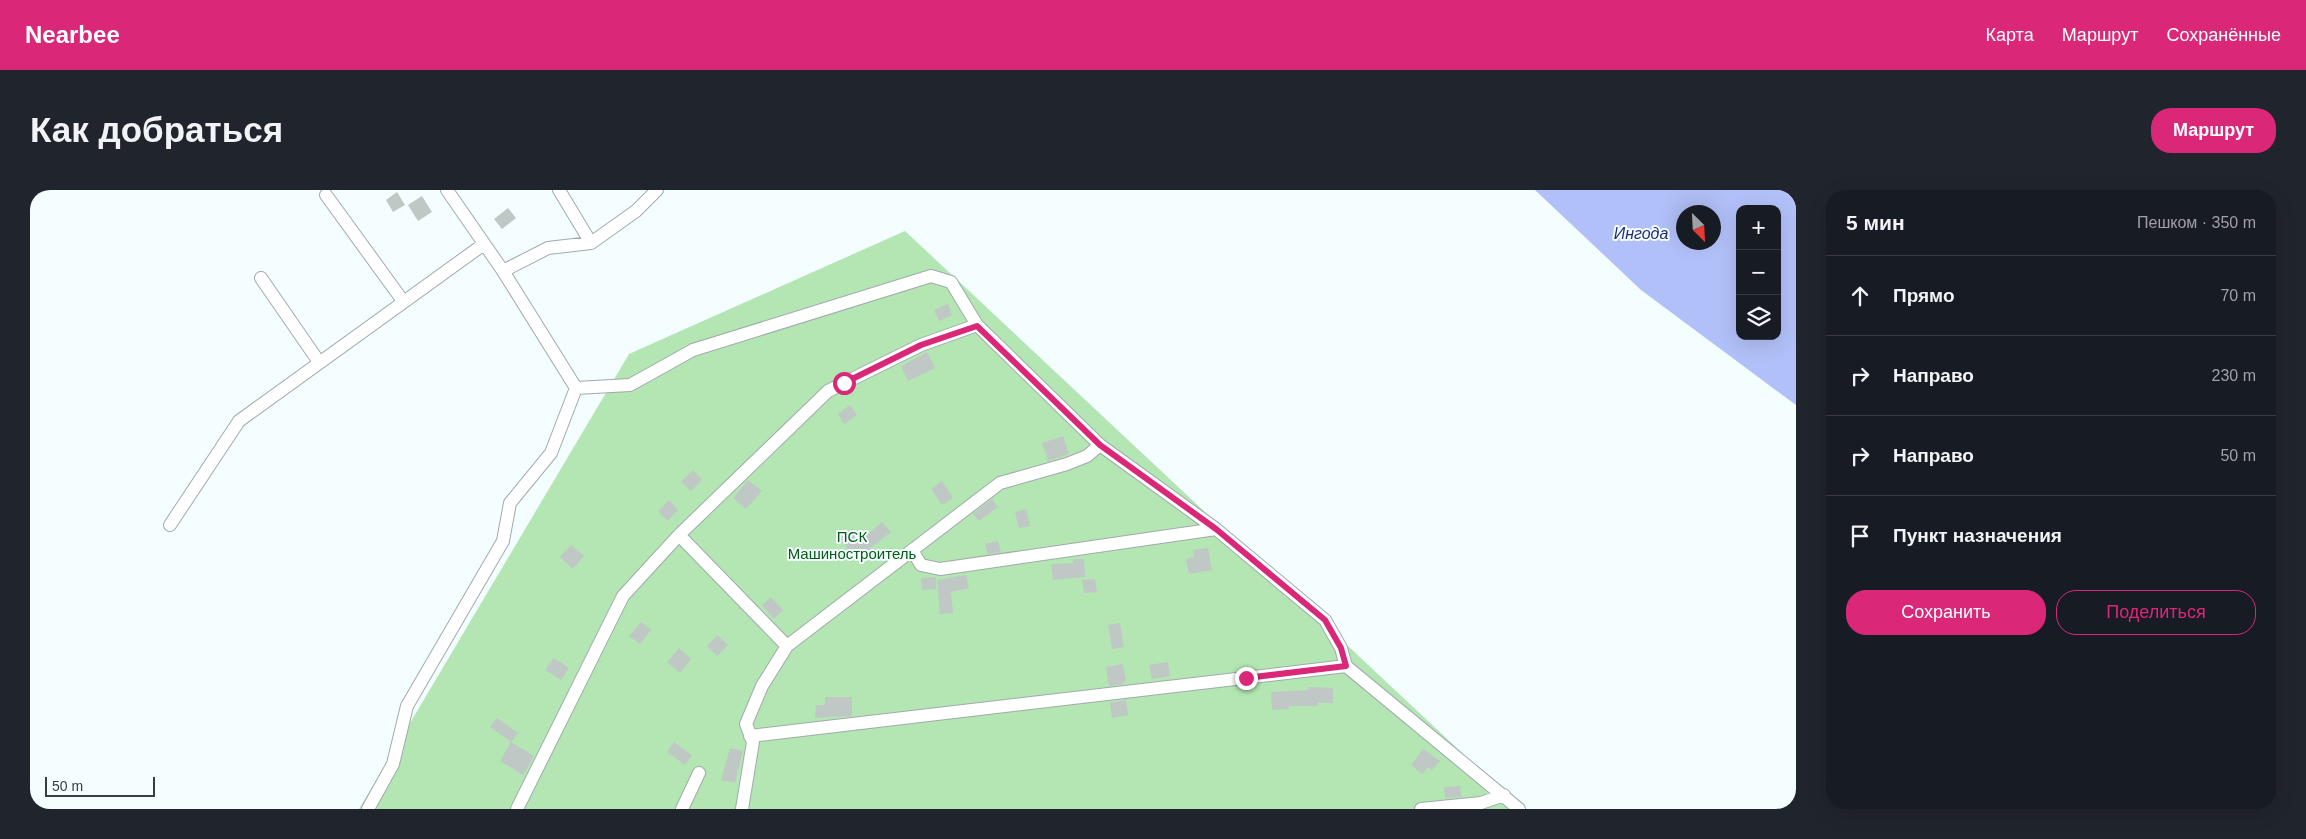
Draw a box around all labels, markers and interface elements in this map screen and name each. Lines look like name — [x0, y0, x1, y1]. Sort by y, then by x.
text: Nearbee — [25, 21, 120, 48]
text: Карта — [1986, 25, 2034, 45]
text: Маршрут — [2062, 25, 2138, 45]
text: Сохранённые — [2166, 25, 2281, 45]
button: Маршрут — [2151, 108, 2276, 153]
text: Как добраться — [30, 110, 283, 149]
north arrow — [1676, 205, 1721, 250]
map controls — [1736, 205, 1781, 340]
button: + — [1736, 205, 1781, 250]
text: 5 мин — [1846, 211, 1905, 234]
text: Пешком · 350 m — [2137, 214, 2256, 231]
water label: Ингода — [1614, 225, 1668, 242]
button: − — [1736, 250, 1781, 295]
icon: ahead — [1846, 282, 1874, 310]
text: Прямо — [1893, 285, 1955, 306]
text: 70 m — [2220, 287, 2256, 304]
button: layers — [1736, 295, 1781, 340]
icon: right — [1846, 362, 1874, 390]
text: Направо — [1893, 365, 1974, 386]
text: 230 m — [2212, 367, 2256, 384]
route start — [833, 372, 856, 395]
icon: right — [1846, 442, 1874, 470]
text: Направо — [1893, 445, 1974, 466]
text: 50 m — [2220, 447, 2256, 464]
icon: arrive — [1846, 522, 1874, 550]
text: Пункт назначения — [1893, 525, 2062, 546]
park label: ПСК Машиностроитель — [788, 528, 916, 562]
button: Сохранить — [1846, 590, 2046, 635]
button: Поделиться — [2056, 590, 2256, 635]
route end — [1235, 667, 1258, 690]
scale bar — [45, 774, 155, 797]
text: 50 m — [52, 778, 83, 794]

